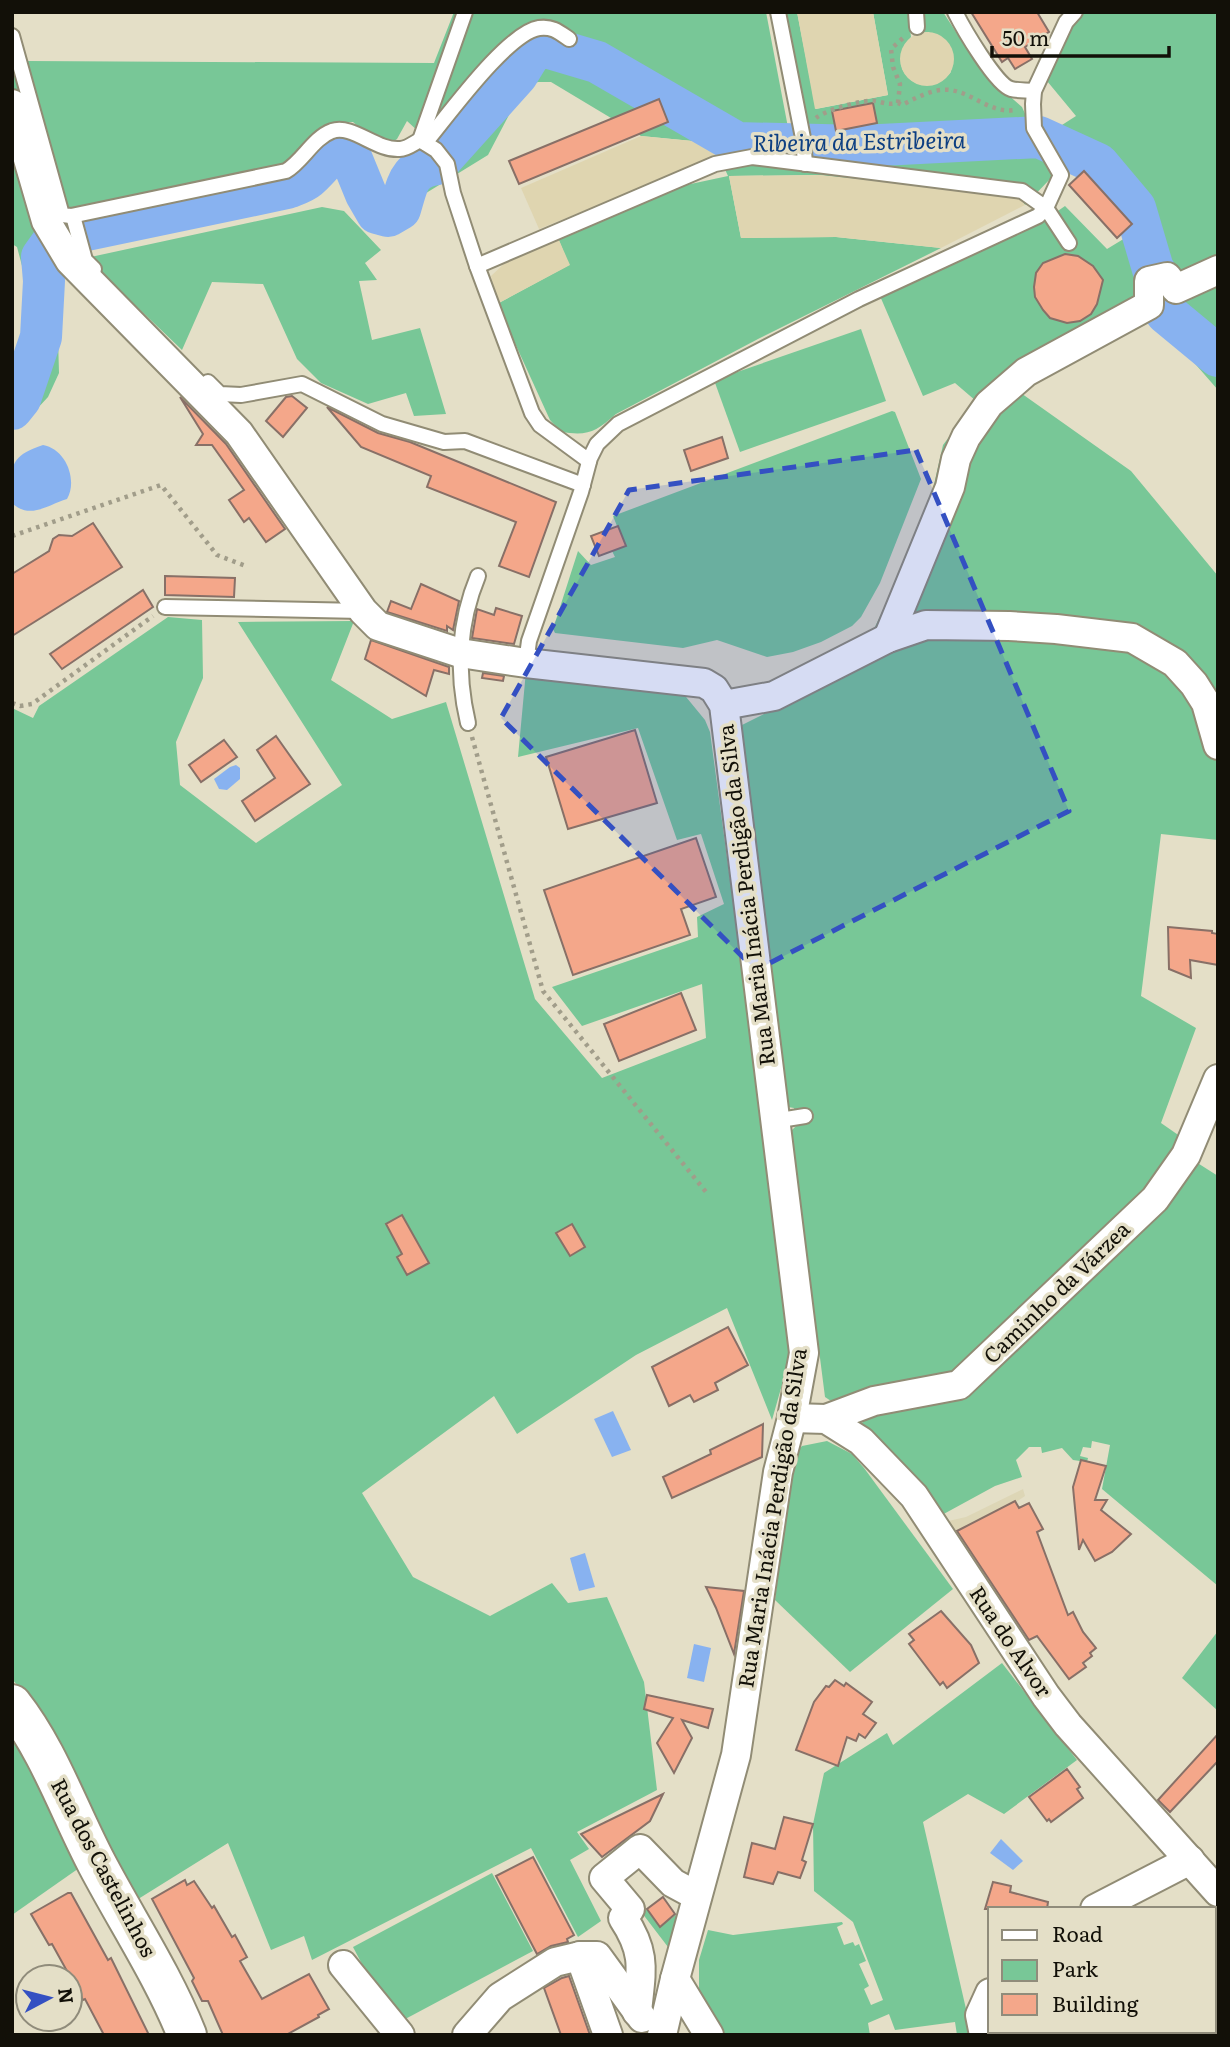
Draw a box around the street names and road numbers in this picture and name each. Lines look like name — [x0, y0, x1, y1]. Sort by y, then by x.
street label: Rua Maria Inácia Perdigão da Silva — [708, 722, 781, 1068]
street label: Caminho da Várzea — [975, 1213, 1136, 1369]
street label: Rua Maria Inácia Perdigão da Silva — [728, 1345, 813, 1690]
street label: Rua do Alvor — [963, 1579, 1061, 1702]
street label: Rua dos Castelinhos — [45, 1772, 165, 1962]

